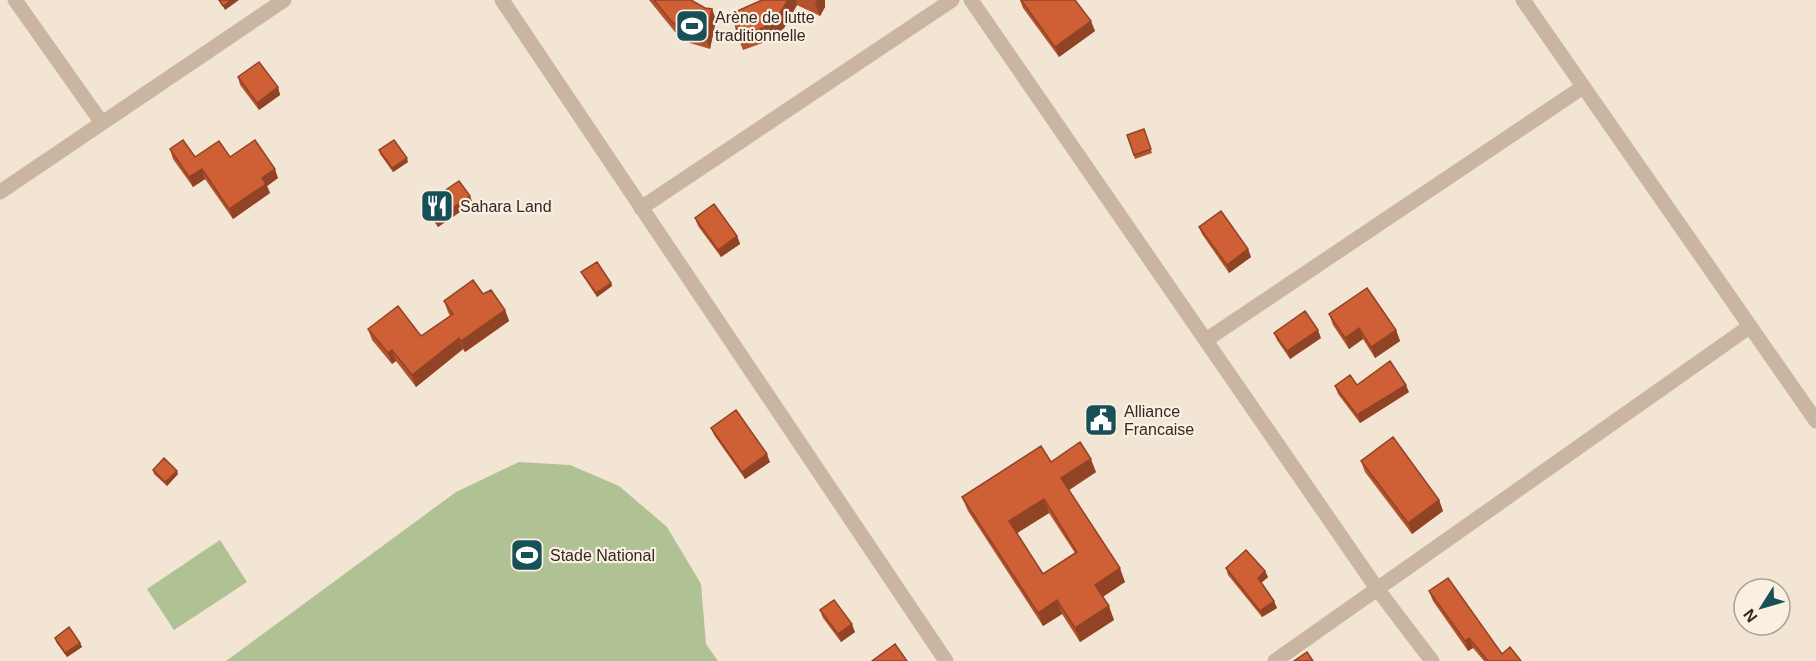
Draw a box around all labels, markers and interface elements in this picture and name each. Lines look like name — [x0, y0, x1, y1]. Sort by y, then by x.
sports icon: Arène de lutte traditionnelle — [674, 8, 710, 44]
place label: Arène de lutte traditionnelle — [715, 9, 815, 44]
restaurant icon: Sahara Land — [419, 188, 455, 224]
place label: Sahara Land — [460, 198, 552, 215]
public building icon: Alliance Francaise — [1083, 402, 1119, 438]
place label: Alliance Francaise — [1124, 403, 1194, 438]
sports icon: Stade National — [509, 537, 545, 573]
place label: Stade National — [550, 547, 655, 564]
north arrow — [1732, 577, 1792, 637]
text: N — [1740, 606, 1761, 625]

